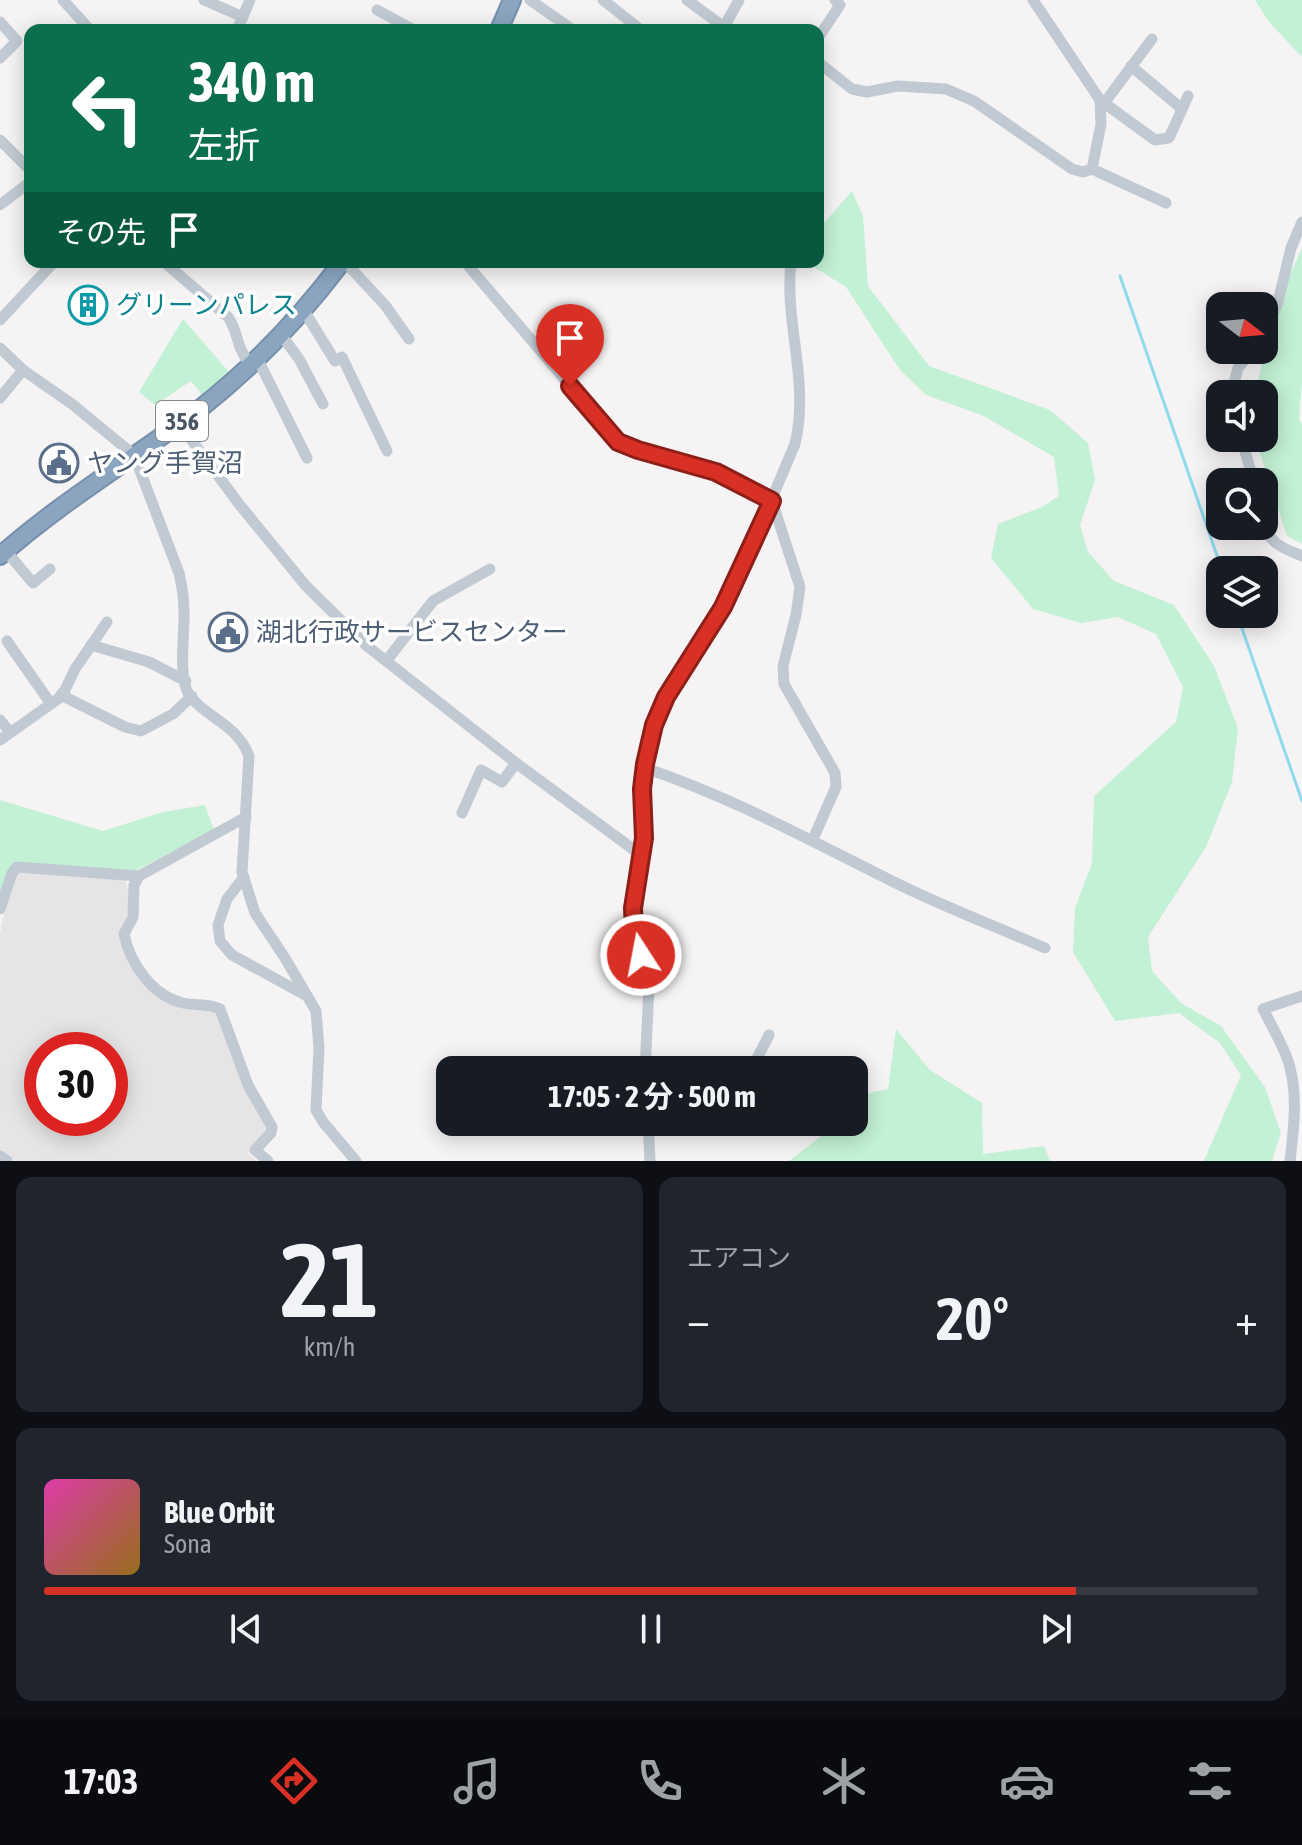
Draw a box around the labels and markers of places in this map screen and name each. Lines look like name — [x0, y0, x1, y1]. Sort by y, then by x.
building icon: グリーンパレス — [67, 284, 109, 326]
place label: グリーンパレス — [116, 290, 297, 320]
pin — [536, 304, 604, 386]
public building icon: ヤング手賀沼 — [38, 442, 80, 484]
place label: ヤング手賀沼 — [87, 448, 243, 478]
public building icon: 湖北行政サービスセンター — [207, 611, 249, 653]
place label: 湖北行政サービスセンター — [256, 617, 568, 647]

